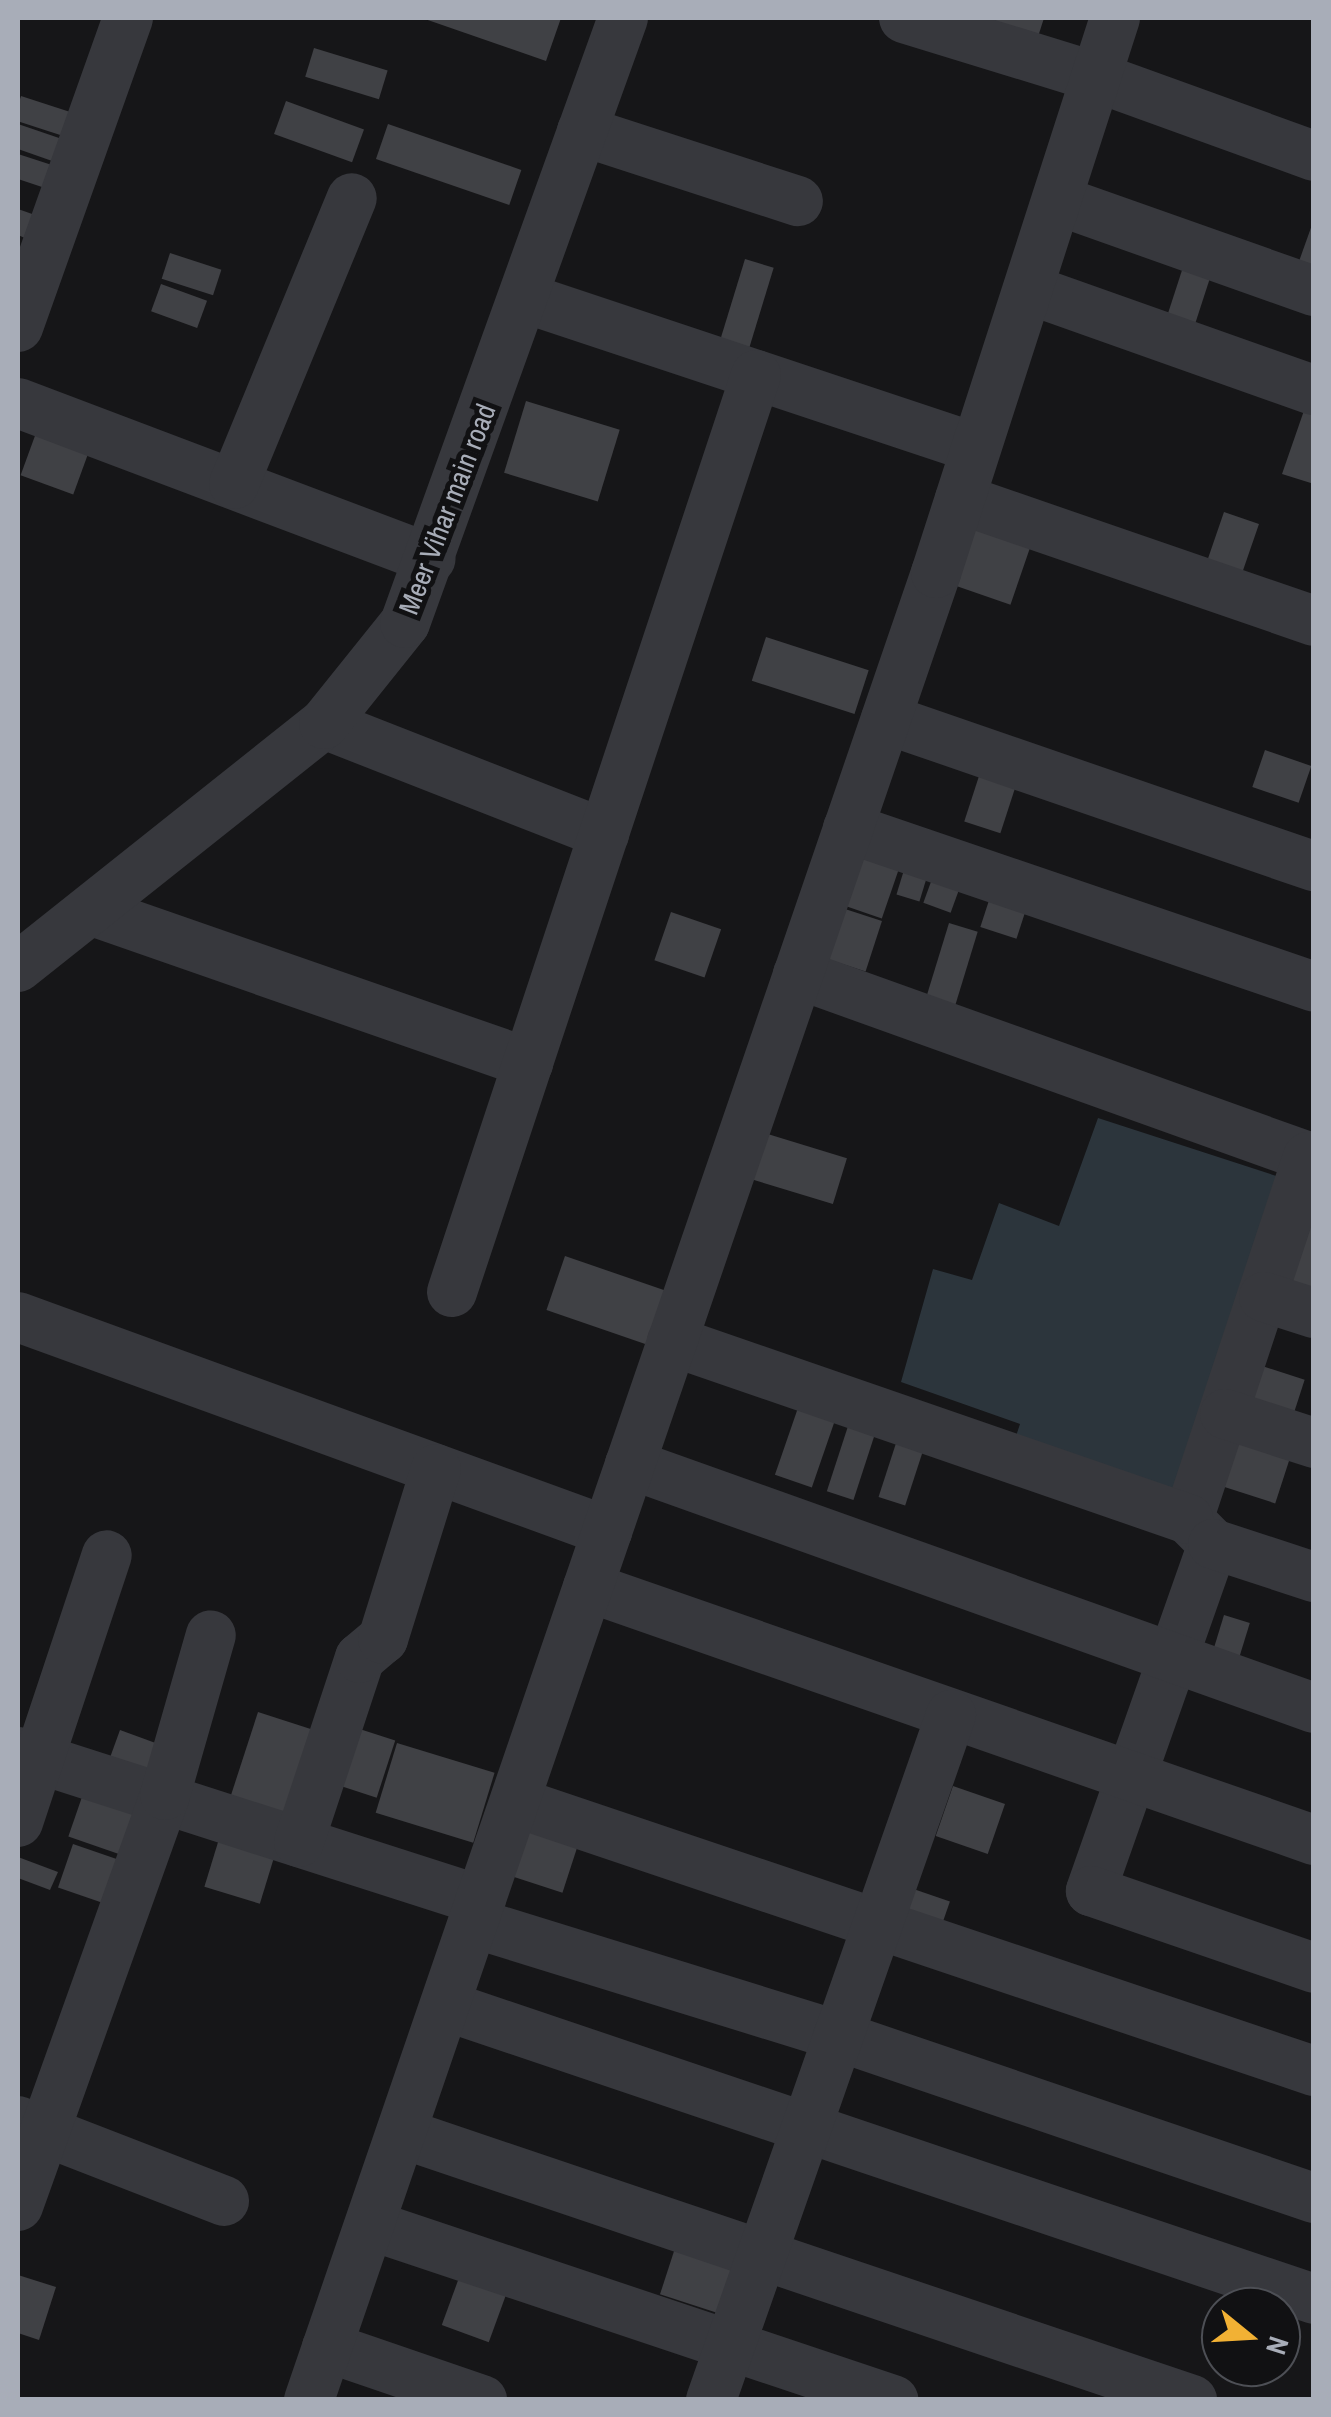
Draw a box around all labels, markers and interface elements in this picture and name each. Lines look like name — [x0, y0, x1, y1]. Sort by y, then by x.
street label: Meer Vihar main road — [391, 399, 503, 619]
north arrow — [1201, 2287, 1301, 2387]
text: N — [1257, 2332, 1298, 2359]

